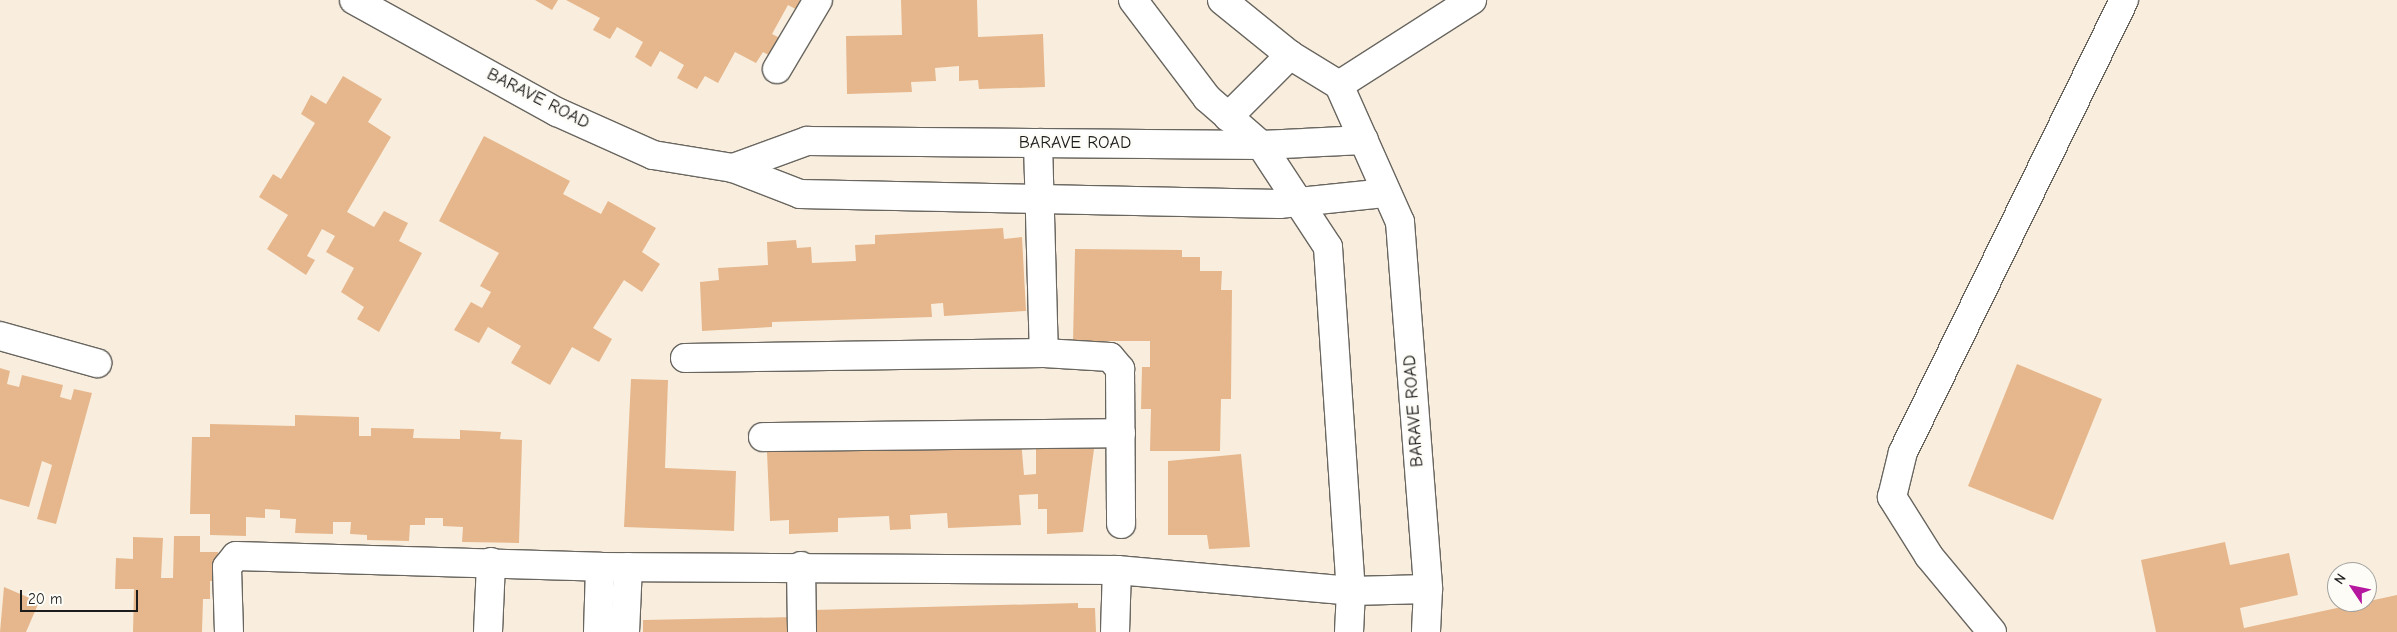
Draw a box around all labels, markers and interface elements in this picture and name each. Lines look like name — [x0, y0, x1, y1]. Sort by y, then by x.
street label: BARAVE ROAD — [483, 64, 593, 134]
street label: BARAVE ROAD — [1019, 132, 1131, 154]
street label: BARAVE ROAD — [1399, 354, 1429, 468]
north arrow — [2327, 562, 2377, 612]
text: N — [2330, 570, 2350, 587]
scale bar — [22, 580, 140, 612]
text: 20 m — [28, 590, 62, 608]

